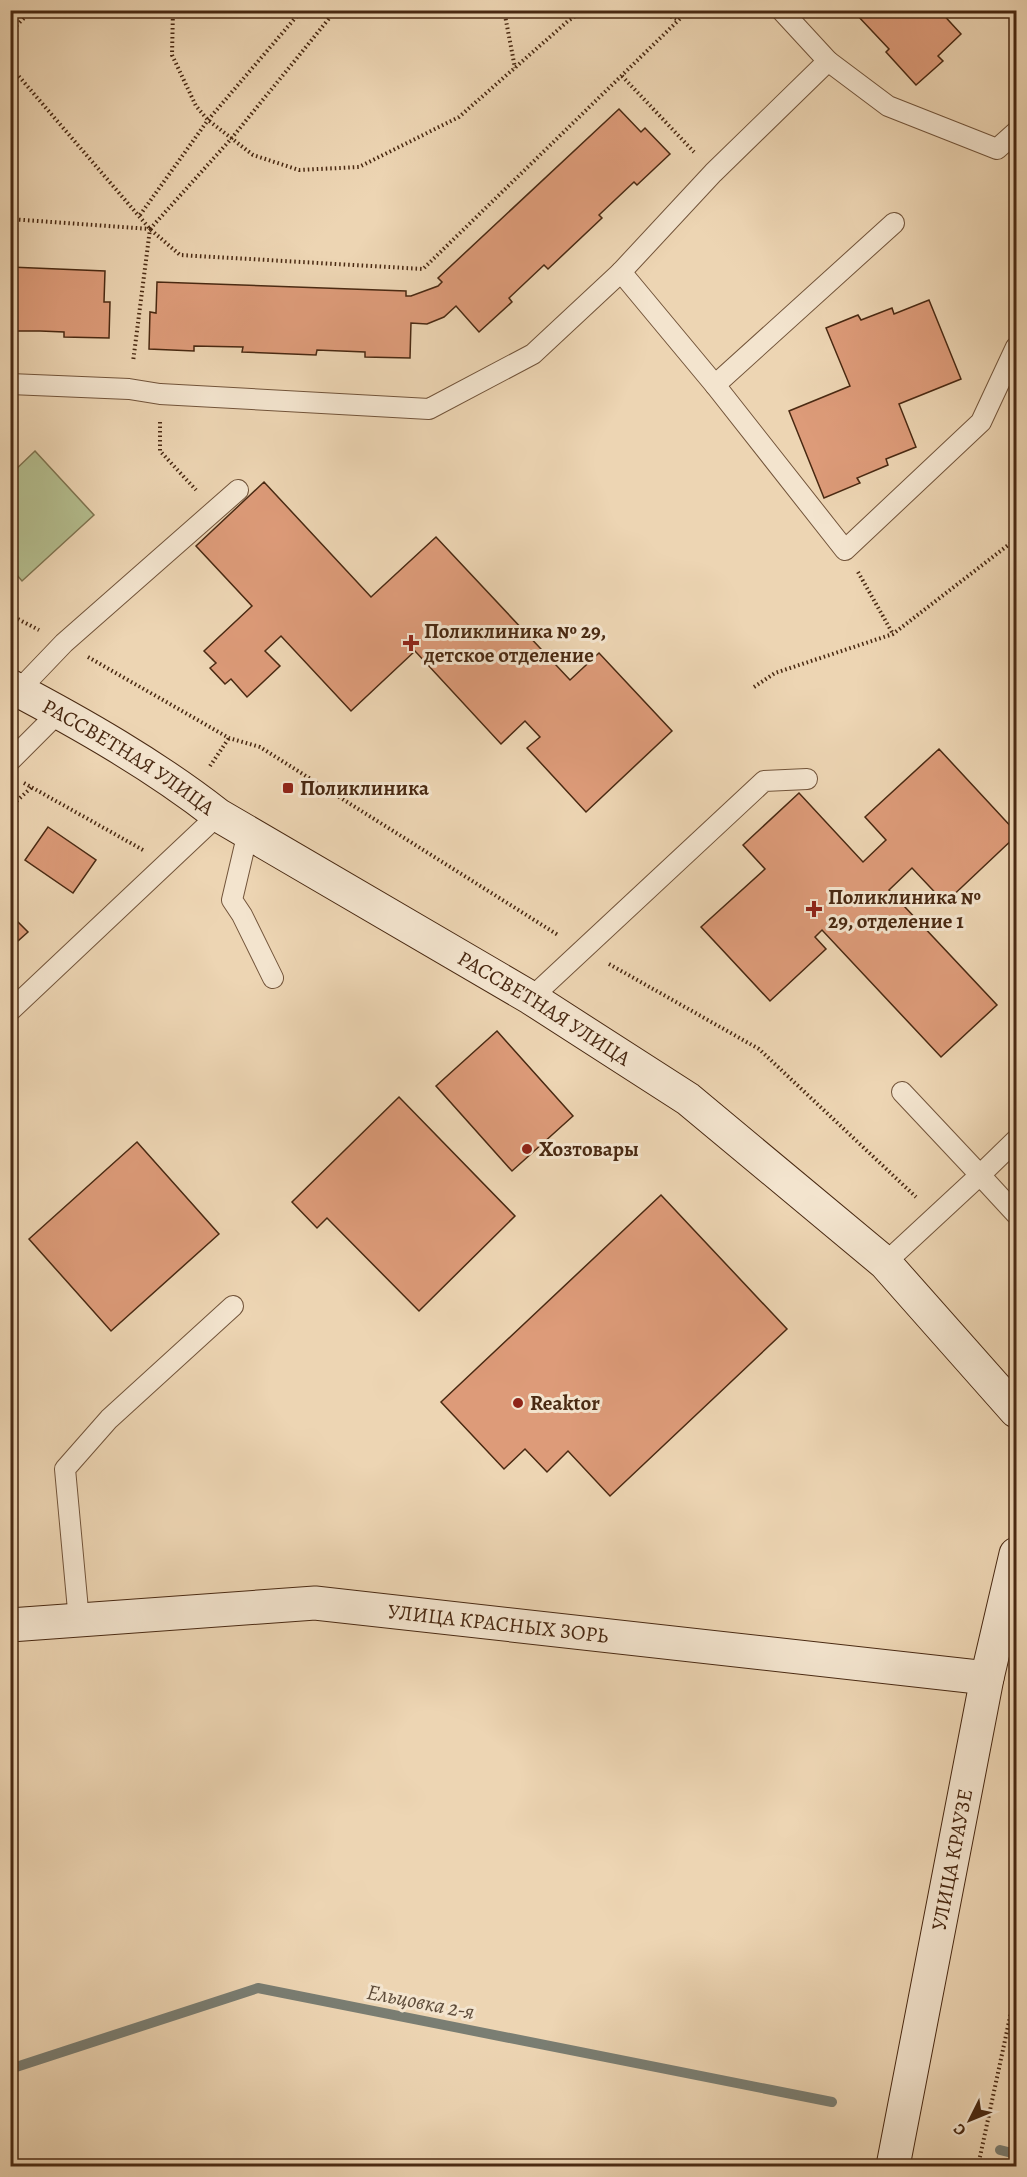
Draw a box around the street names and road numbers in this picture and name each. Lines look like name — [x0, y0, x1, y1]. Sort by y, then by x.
street label: РАССВЕТНАЯ УЛИЦА — [37, 692, 221, 822]
street label: РАССВЕТНАЯ УЛИЦА — [452, 944, 636, 1073]
street label: УЛИЦА КРАСНЫХ ЗОРЬ — [386, 1597, 610, 1650]
street label: УЛИЦА КРАУЗЕ — [925, 1786, 979, 1933]

